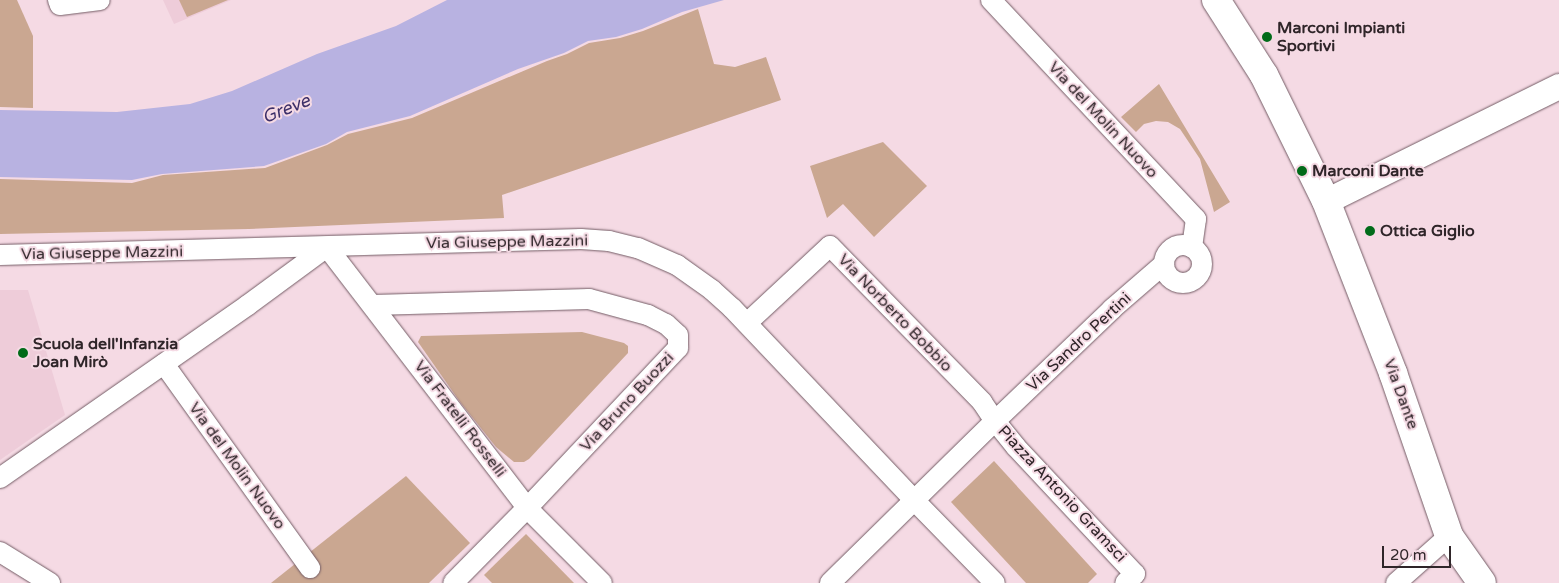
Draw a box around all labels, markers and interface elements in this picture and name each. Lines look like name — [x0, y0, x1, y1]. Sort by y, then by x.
place label: Marconi Impianti Sportivi — [1277, 18, 1405, 56]
marker: Marconi Impianti Sportivi — [1261, 31, 1273, 43]
street label: Via del Molin Nuovo — [1044, 58, 1162, 182]
water label: Greve — [259, 90, 313, 128]
place label: Marconi Dante — [1312, 161, 1424, 181]
marker: Marconi Dante — [1296, 165, 1308, 177]
place label: Ottica Giglio — [1380, 221, 1475, 241]
marker: Ottica Giglio — [1364, 225, 1376, 237]
street label: Via Giuseppe Mazzini — [426, 231, 588, 253]
street label: Via Giuseppe Mazzini — [21, 242, 183, 264]
street label: Via Norberto Bobbio — [834, 250, 956, 376]
street label: Via Sandro Pertini — [1023, 289, 1135, 395]
place label: Scuola dell'Infanzia Joan Mirò — [33, 334, 178, 372]
marker: Scuola dell'Infanzia Joan Mirò — [17, 347, 29, 359]
street label: Via Bruno Buozzi — [576, 348, 678, 456]
street label: Via Dante — [1379, 356, 1423, 432]
street label: Via Fratelli Rosselli — [410, 357, 510, 481]
street label: Via del Molin Nuovo — [184, 399, 290, 533]
street label: Piazza Antonio Gramsci — [994, 422, 1130, 566]
scale bar — [1384, 536, 1453, 568]
text: 20 m — [1390, 546, 1427, 564]

